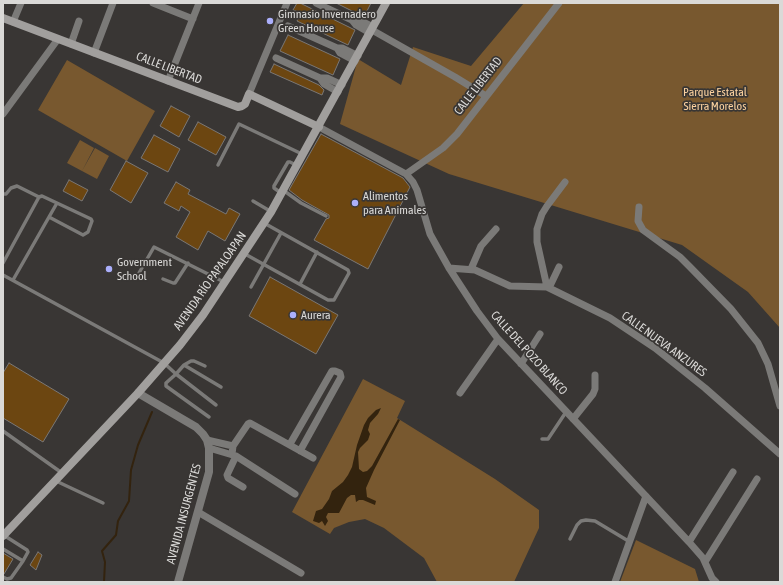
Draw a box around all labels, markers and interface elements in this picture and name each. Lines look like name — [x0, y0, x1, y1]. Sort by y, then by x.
place label: Gimnasio Invernadero Green House — [278, 7, 376, 35]
marker: Gimnasio Invernadero Green House — [265, 16, 275, 26]
street label: CALLE LIBERTAD — [134, 49, 204, 87]
street label: CALLE LIBERTAD — [451, 54, 505, 118]
park label: Parque Estatal Sierra Morelos — [683, 85, 747, 113]
place label: Alimentos para Animales — [363, 189, 426, 217]
marker: Alimentos para Animales — [350, 198, 360, 208]
street label: AVENIDA RÍO PAPALOAPAN — [171, 229, 249, 333]
place label: Government School — [117, 255, 172, 283]
marker: Government School — [104, 264, 114, 274]
place label: Aurera — [301, 308, 331, 322]
street label: CALLE DEL POZO BLANCO — [488, 308, 570, 398]
street label: CALLE NUEVA ANZURES — [619, 308, 709, 380]
marker: Aurera — [288, 310, 298, 320]
street label: AVENIDA INSURGENTES — [164, 462, 204, 566]

